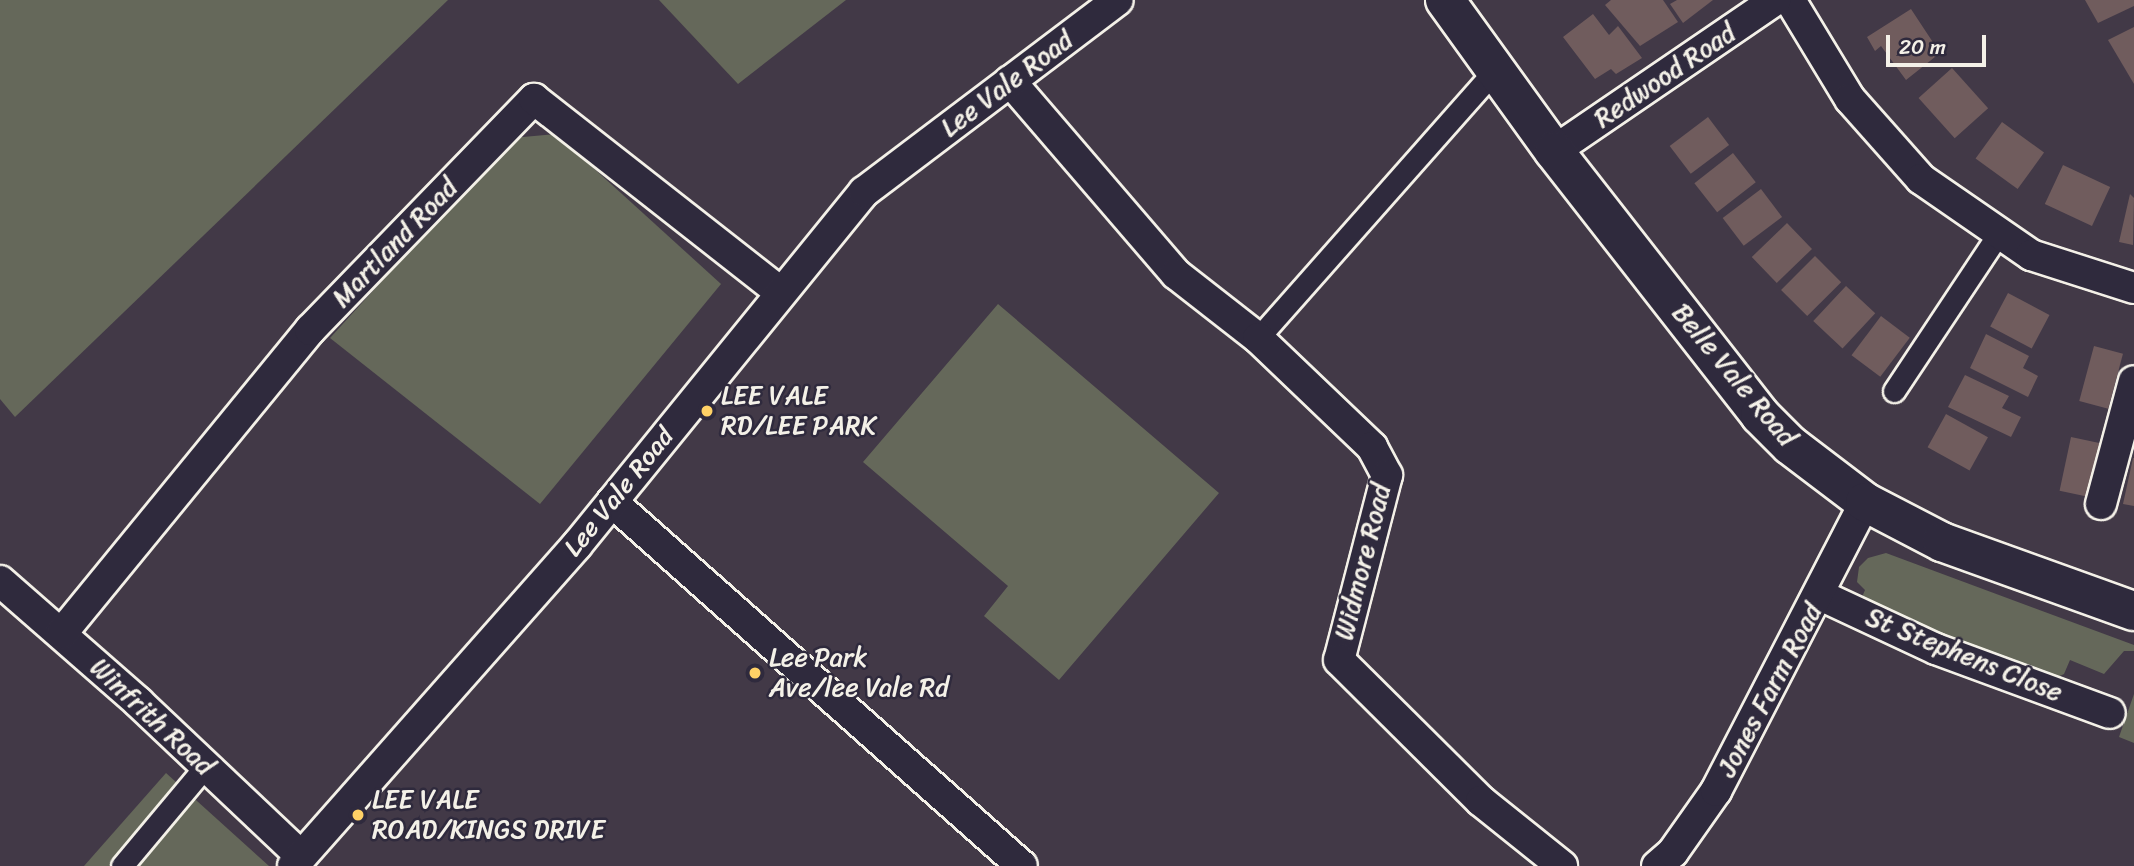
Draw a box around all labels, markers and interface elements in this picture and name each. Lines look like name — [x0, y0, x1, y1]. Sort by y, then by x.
street label: Redwood Road — [1589, 17, 1741, 135]
scale bar — [1889, 21, 1989, 65]
street label: Lee Vale Road — [936, 25, 1078, 143]
text: 20 m — [1899, 28, 1946, 66]
street label: Martland Road — [326, 172, 464, 314]
street label: Belle Vale Road — [1666, 298, 1802, 452]
place label: LEE VALE RD/LEE PARK — [721, 380, 875, 442]
marker: LEE VALE RD/LEE PARK — [699, 403, 715, 419]
street label: Lee Vale Road — [558, 422, 680, 562]
street label: Widmore Road — [1329, 481, 1397, 643]
street label: Jones Farm Road — [1711, 598, 1829, 782]
street label: St Stephens Close — [1860, 601, 2068, 709]
place label: Lee Park Ave/lee Vale Rd — [769, 642, 949, 704]
street label: Winfrith Road — [84, 652, 220, 782]
marker: Lee Park Ave/lee Vale Rd — [747, 665, 763, 681]
place label: LEE VALE ROAD/KINGS DRIVE — [372, 784, 605, 846]
marker: LEE VALE ROAD/KINGS DRIVE — [350, 807, 366, 823]

